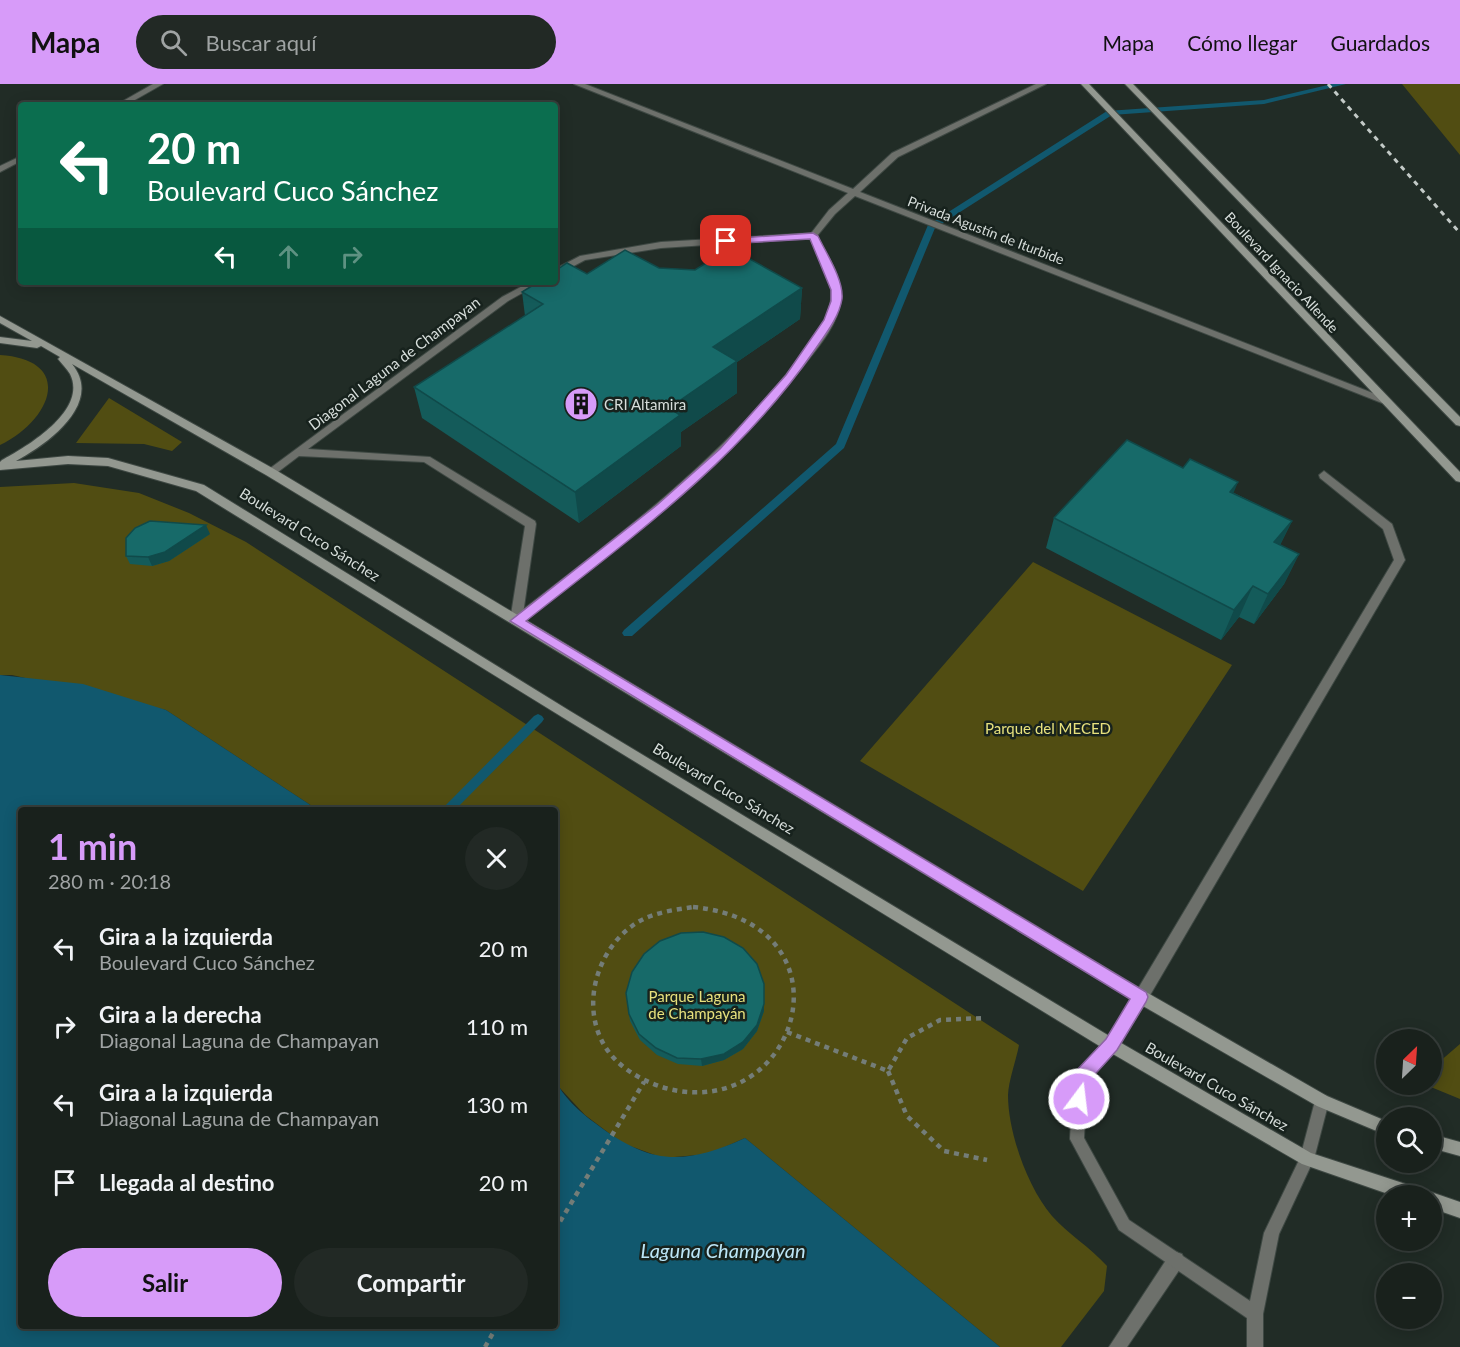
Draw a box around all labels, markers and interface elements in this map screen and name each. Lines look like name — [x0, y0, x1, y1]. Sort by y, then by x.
search box — [136, 15, 556, 69]
text: Mapa — [30, 25, 100, 59]
icon: search — [157, 26, 190, 59]
text: Buscar aquí — [205, 29, 317, 56]
text: Mapa — [1102, 30, 1154, 55]
text: Cómo llegar — [1187, 30, 1298, 55]
text: Guardados — [1331, 30, 1430, 55]
text: 20 m — [147, 123, 241, 173]
icon: left — [48, 126, 126, 204]
text: Boulevard Cuco Sánchez — [147, 174, 438, 207]
street label: Privada Agustín de Iturbide — [905, 192, 1067, 268]
street label: Boulevard Ignacio Allende — [1222, 208, 1342, 336]
pin — [700, 215, 751, 266]
icon: arrive — [709, 224, 742, 257]
icon: left — [209, 240, 242, 273]
icon: ahead — [272, 240, 305, 273]
icon: right — [335, 240, 368, 273]
street label: Diagonal Laguna de Champayan — [305, 293, 483, 433]
building icon: CRI Altamira — [563, 386, 599, 422]
place label: CRI Altamira — [604, 395, 686, 413]
street label: Boulevard Cuco Sánchez — [237, 483, 384, 585]
park label: Parque del MECED — [985, 719, 1111, 737]
street label: Boulevard Cuco Sánchez — [650, 739, 798, 838]
text: 1 min — [48, 824, 137, 868]
button: close — [465, 827, 528, 890]
text: 280 m · 20:18 — [48, 869, 171, 893]
text: Gira a la izquierda — [99, 923, 273, 950]
icon: left — [48, 932, 81, 965]
text: 20 m — [479, 935, 528, 962]
text: Boulevard Cuco Sánchez — [99, 950, 315, 974]
park label: Parque Laguna de Champayán — [648, 987, 746, 1022]
text: Gira a la derecha — [99, 1001, 262, 1028]
icon: right — [48, 1010, 81, 1043]
text: 110 m — [466, 1013, 528, 1040]
text: Diagonal Laguna de Champayan — [99, 1028, 379, 1052]
north arrow — [1376, 1029, 1442, 1095]
map controls — [1376, 1029, 1442, 1329]
street label: Boulevard Cuco Sánchez — [1142, 1038, 1292, 1134]
position arrow — [1047, 1067, 1111, 1131]
text: Gira a la izquierda — [99, 1079, 273, 1106]
icon: left — [48, 1088, 81, 1121]
text: 130 m — [466, 1091, 528, 1118]
text: Diagonal Laguna de Champayan — [99, 1106, 379, 1130]
button: search — [1376, 1107, 1442, 1173]
icon: arrive — [48, 1166, 81, 1199]
text: Llegada al destino — [99, 1169, 275, 1196]
text: 20 m — [479, 1169, 528, 1196]
button: + — [1376, 1185, 1442, 1251]
water label: Laguna Champayan — [640, 1238, 806, 1262]
button: Salir — [48, 1248, 282, 1317]
button: Compartir — [294, 1248, 528, 1317]
button: − — [1376, 1263, 1442, 1329]

